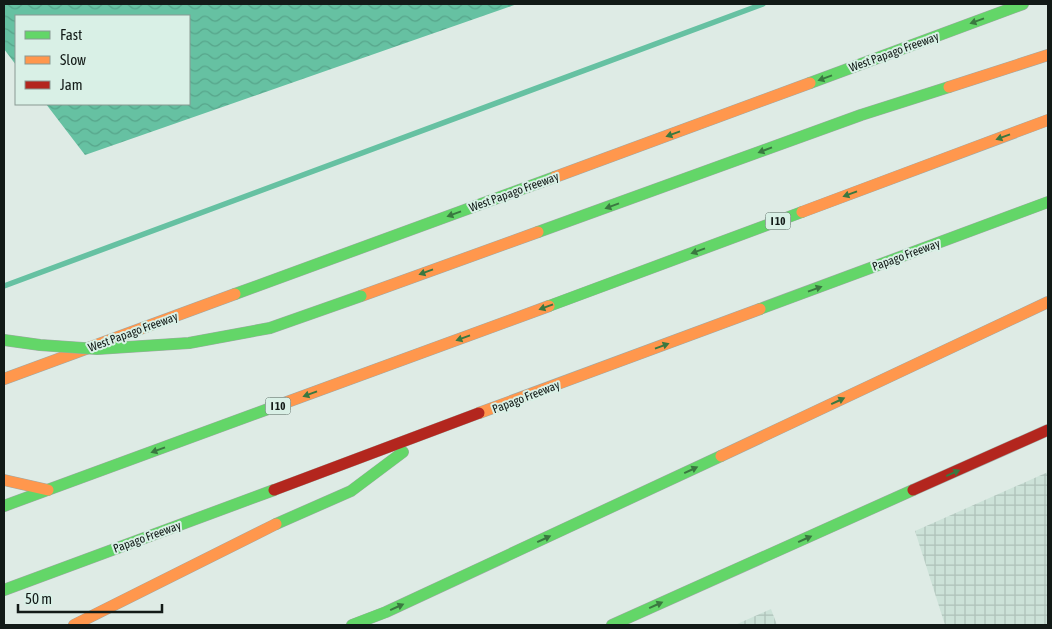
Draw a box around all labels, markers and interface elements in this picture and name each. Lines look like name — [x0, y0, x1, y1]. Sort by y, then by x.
legend — [15, 15, 190, 105]
one-way arrow — [970, 18, 985, 25]
text: Fast — [60, 26, 82, 43]
street label: West Papago Freeway — [847, 29, 941, 75]
text: Slow — [60, 51, 86, 68]
one-way arrow — [817, 74, 832, 82]
text: Jam — [60, 76, 83, 93]
one-way arrow — [665, 130, 680, 138]
one-way arrow — [995, 134, 1010, 141]
one-way arrow — [757, 147, 772, 154]
street label: West Papago Freeway — [467, 169, 561, 215]
one-way arrow — [842, 190, 857, 198]
one-way arrow — [604, 202, 619, 210]
one-way arrow — [447, 211, 462, 218]
road number: I 10 — [766, 212, 790, 230]
street label: Papago Freeway — [870, 236, 942, 274]
one-way arrow — [690, 247, 705, 255]
one-way arrow — [418, 268, 433, 276]
one-way arrow — [807, 285, 822, 292]
one-way arrow — [538, 303, 553, 311]
street label: West Papago Freeway — [86, 309, 180, 355]
one-way arrow — [455, 335, 470, 342]
one-way arrow — [655, 342, 670, 349]
street label: Papago Freeway — [490, 378, 562, 416]
one-way arrow — [302, 390, 317, 398]
one-way arrow — [831, 396, 846, 405]
road number: I 10 — [266, 398, 290, 414]
one-way arrow — [150, 447, 165, 454]
one-way arrow — [684, 466, 699, 474]
one-way arrow — [946, 468, 960, 476]
street label: Papago Freeway — [111, 518, 183, 556]
one-way arrow — [537, 535, 551, 543]
one-way arrow — [798, 535, 812, 543]
scale bar — [18, 582, 161, 614]
text: 50 m — [25, 590, 52, 607]
one-way arrow — [649, 601, 663, 609]
one-way arrow — [390, 602, 404, 610]

